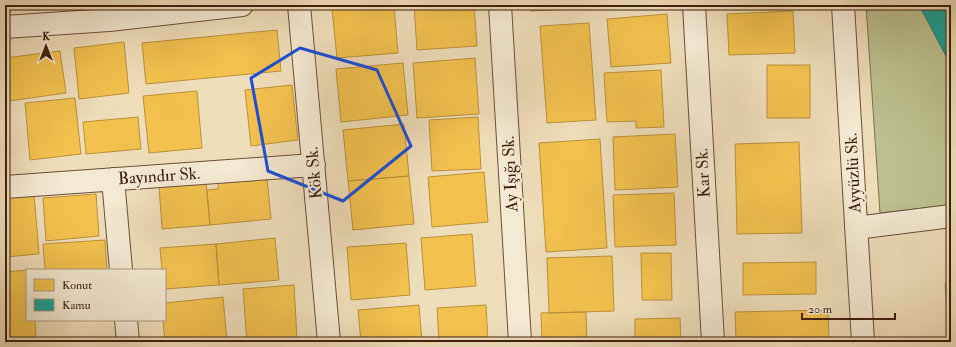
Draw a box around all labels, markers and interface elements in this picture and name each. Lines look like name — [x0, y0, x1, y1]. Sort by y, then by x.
north arrow — [26, 26, 66, 66]
text: K — [42, 30, 51, 43]
street label: Ayyüzlü Sk. — [840, 132, 867, 214]
street label: Ay Işığı Sk. — [498, 135, 524, 214]
street label: Kök Sk. — [301, 146, 327, 200]
street label: Kar Sk. — [691, 148, 715, 198]
street label: Bayındır Sk. — [117, 163, 201, 190]
legend — [26, 269, 166, 321]
text: Konut — [62, 278, 92, 293]
scale bar — [802, 295, 895, 321]
text: Kamu — [62, 298, 91, 313]
text: 20 m — [808, 302, 833, 317]

